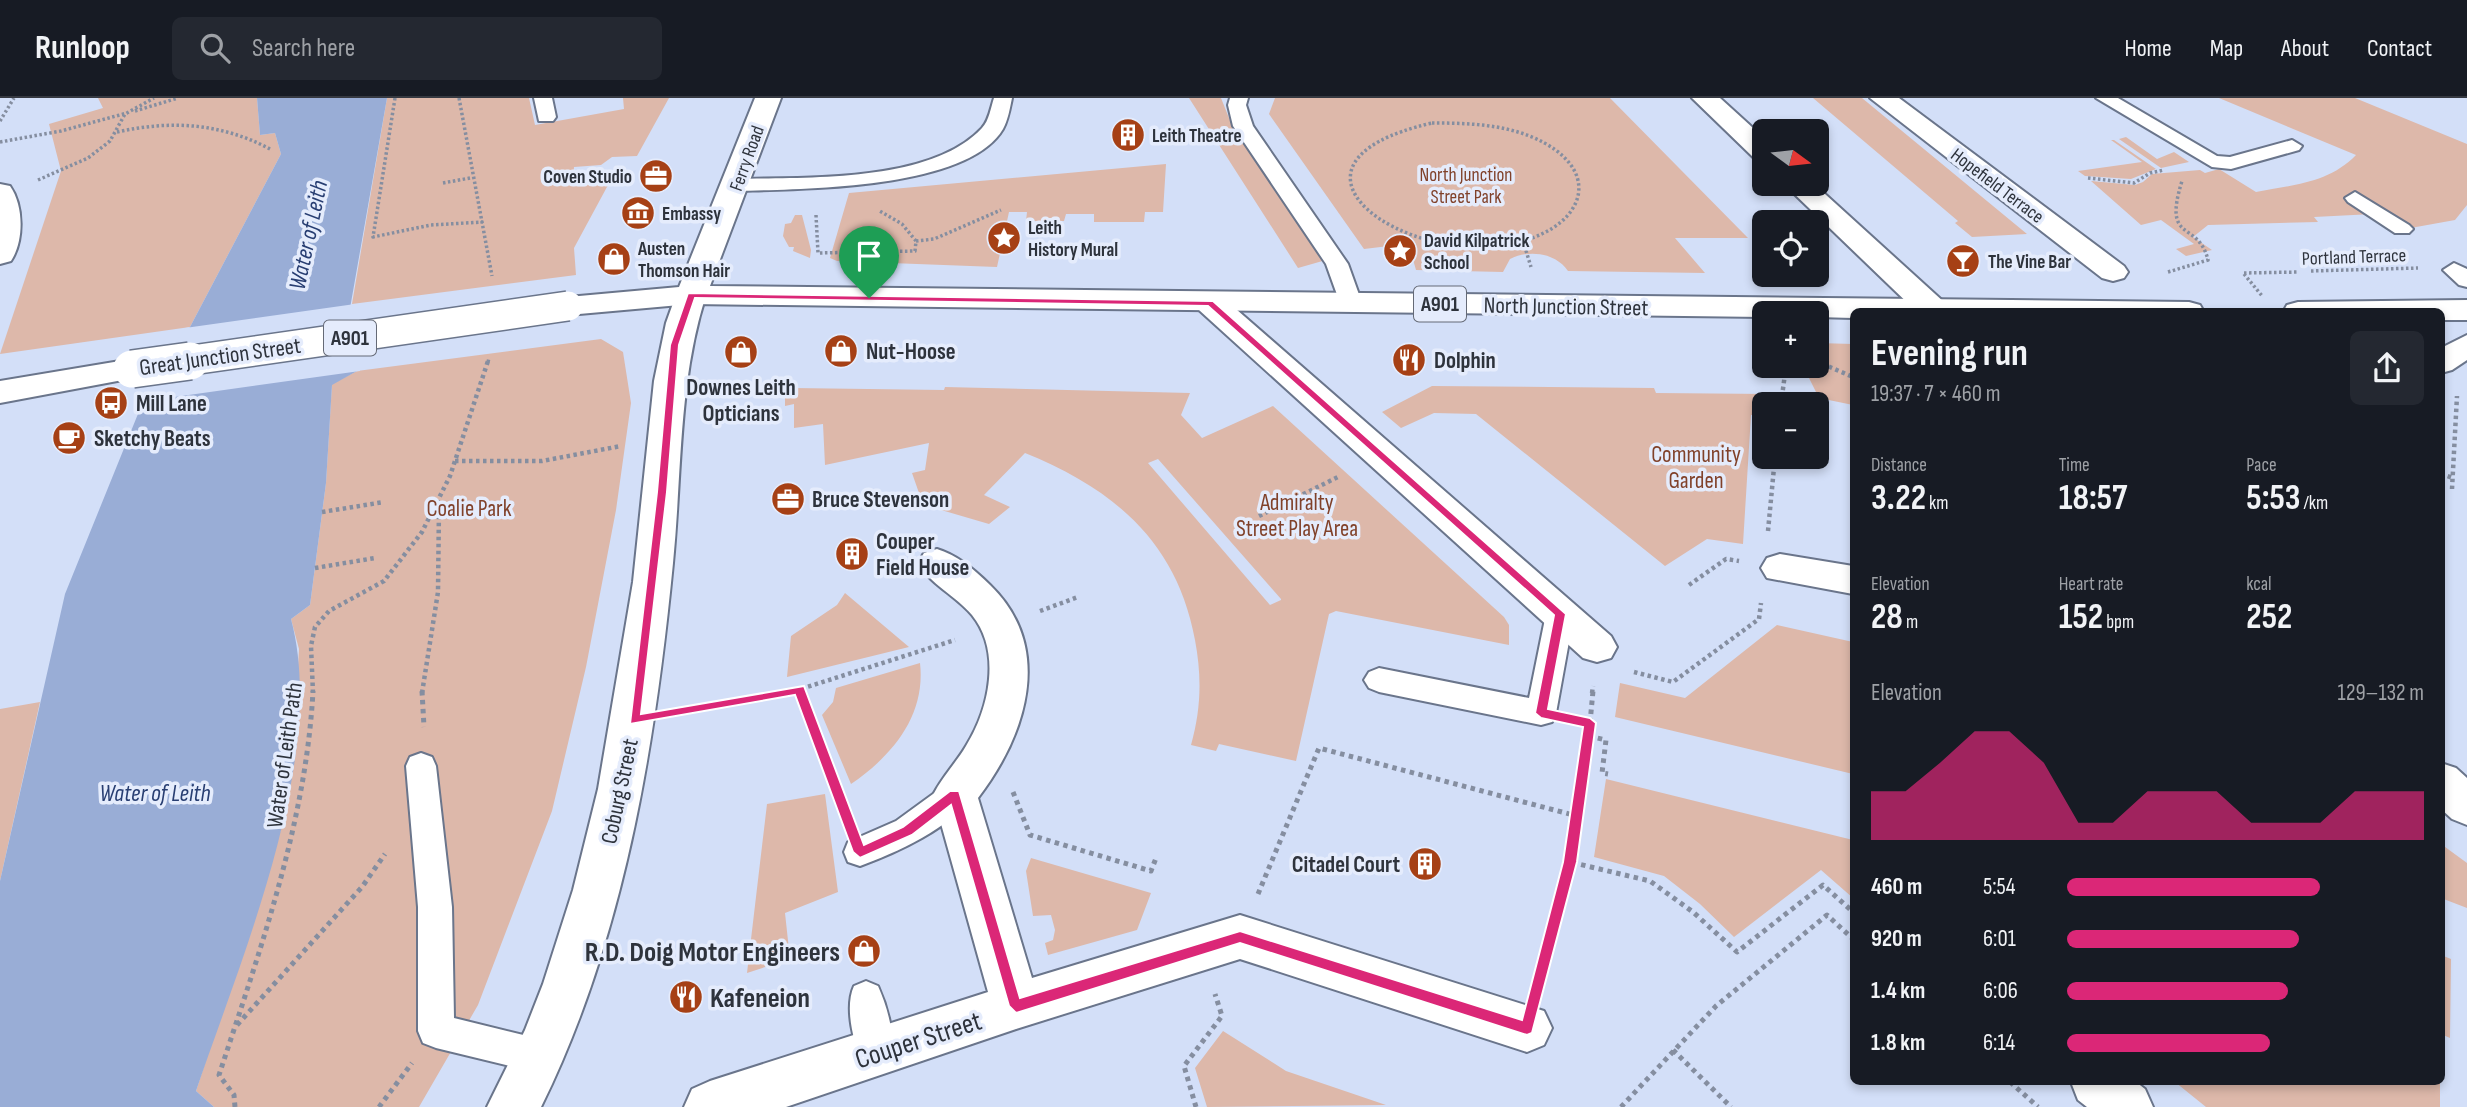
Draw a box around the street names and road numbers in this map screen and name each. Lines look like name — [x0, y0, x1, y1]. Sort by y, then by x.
street label: Ferry Road — [725, 123, 770, 194]
street label: Hopefield Terrace — [1946, 144, 2048, 229]
street label: Portland Terrace — [2301, 244, 2407, 271]
road number: A901 — [1414, 286, 1466, 322]
street label: North Junction Street — [1483, 292, 1649, 322]
road number: A901 — [324, 320, 376, 356]
street label: Great Junction Street — [138, 332, 303, 382]
street label: Water of Leith Path — [261, 681, 309, 830]
street label: Coburg Street — [595, 736, 645, 846]
street label: Couper Street — [851, 1004, 986, 1076]

